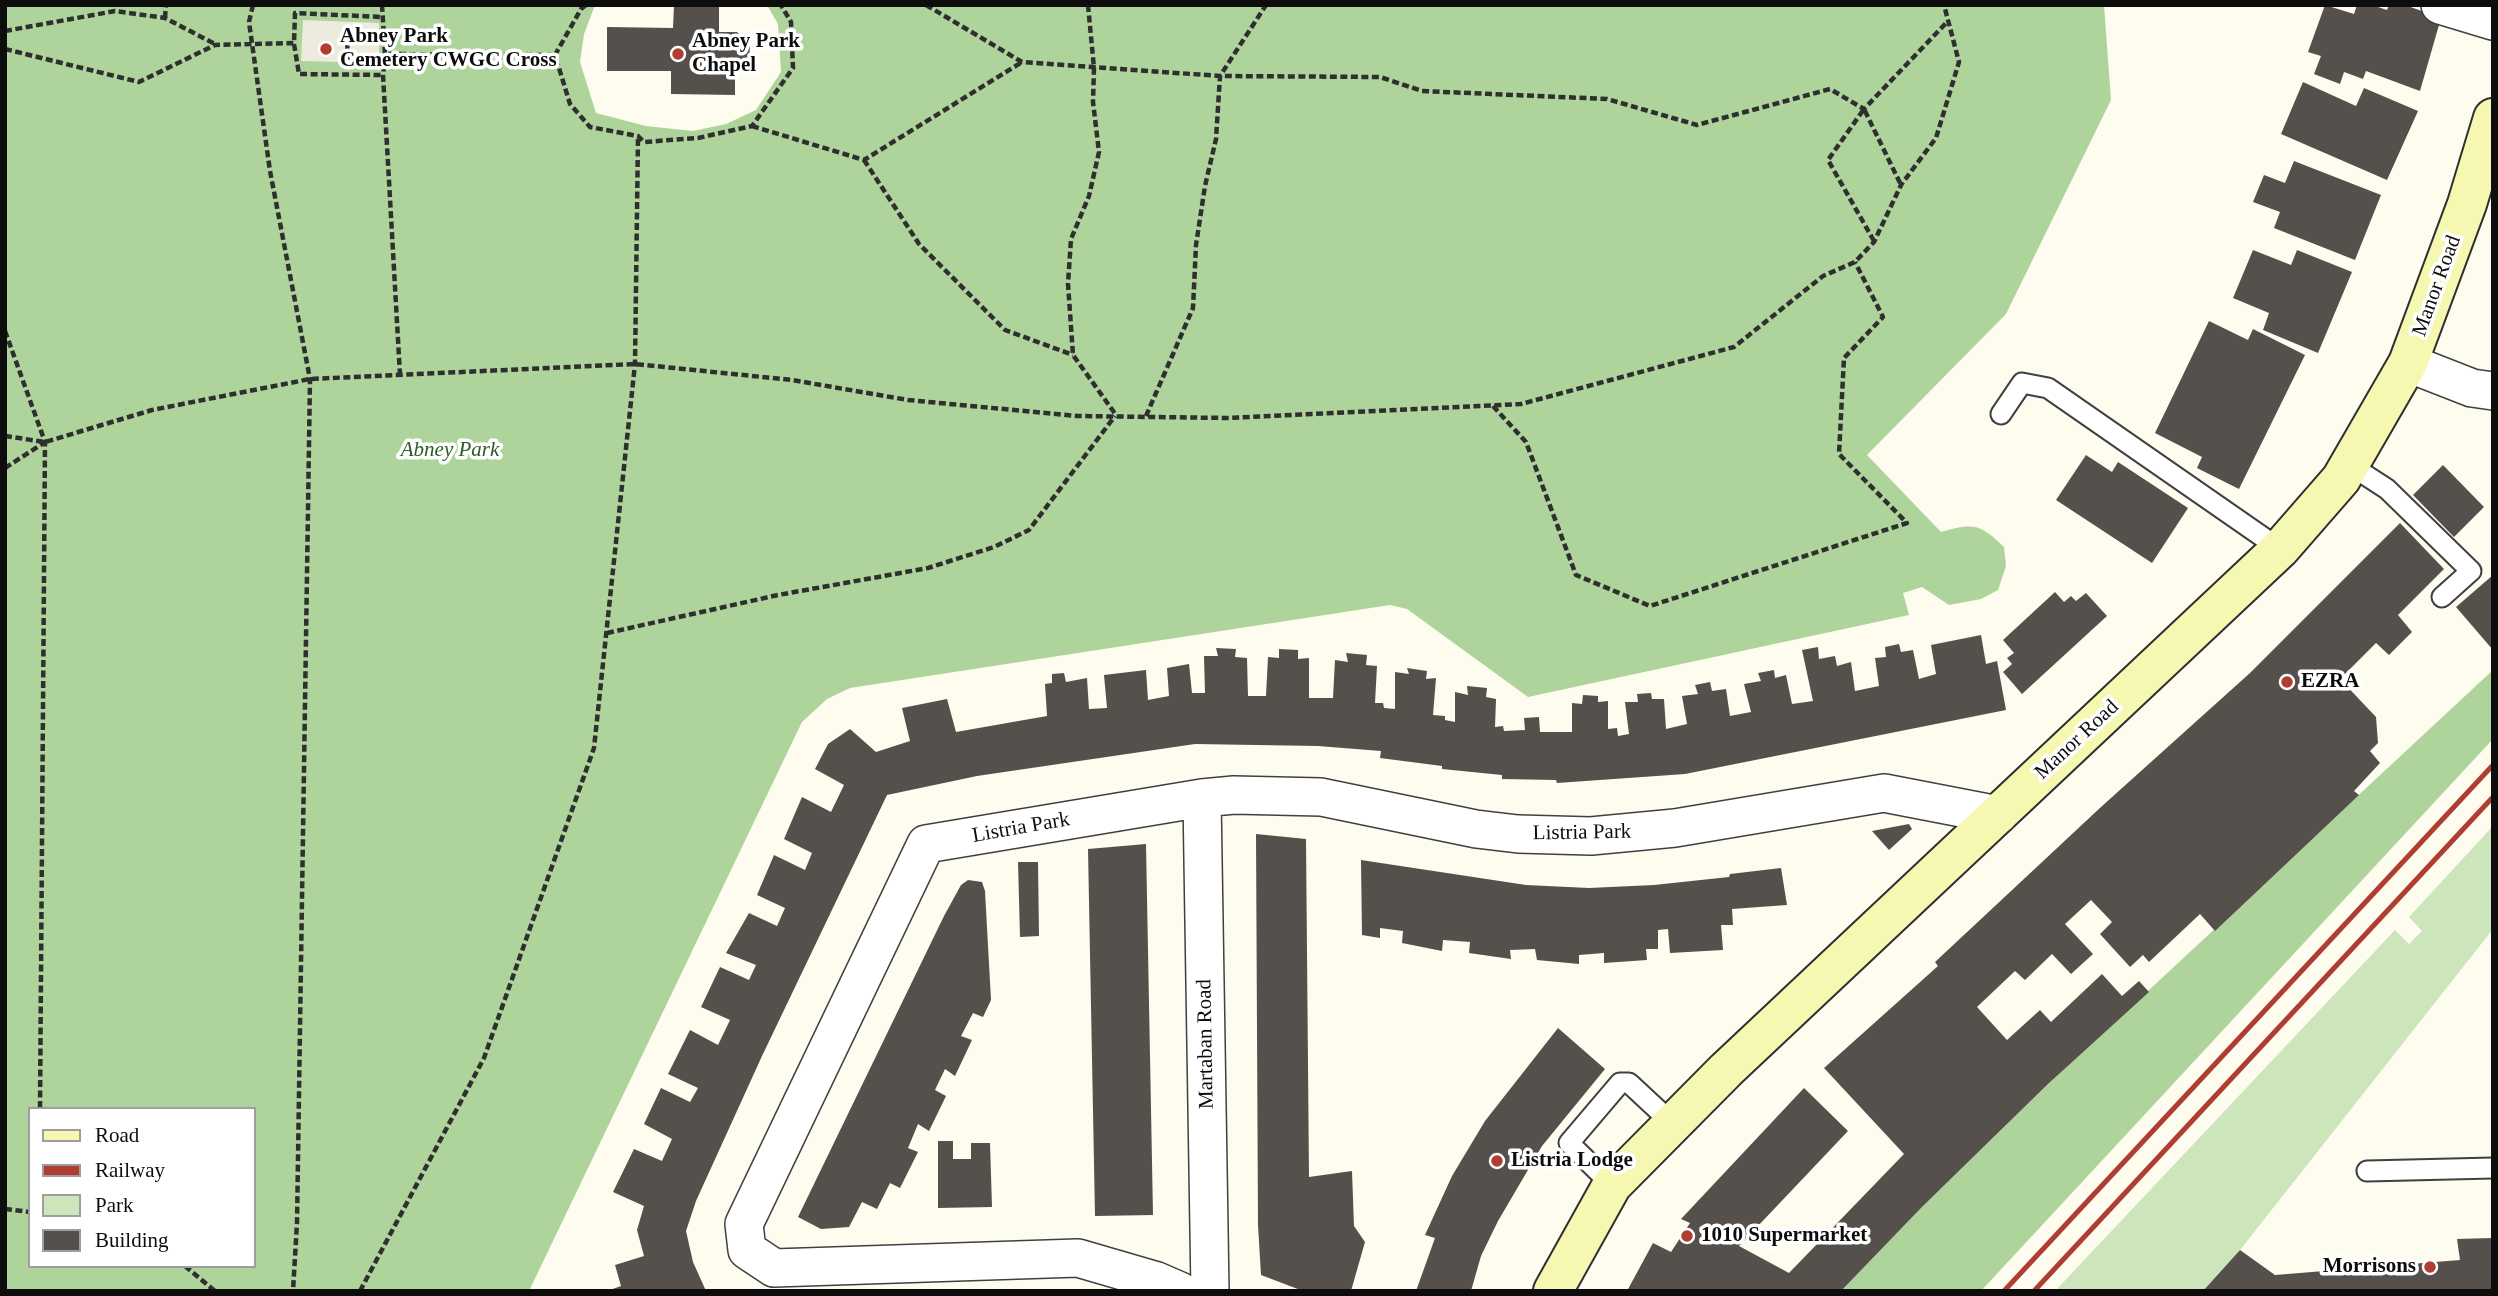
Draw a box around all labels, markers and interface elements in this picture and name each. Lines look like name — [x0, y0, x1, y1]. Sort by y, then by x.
place label: Abney Park Cemetery CWGC Cross — [340, 24, 557, 74]
place label: Abney Park Chapel — [692, 29, 800, 79]
marker: Abney Park Cemetery CWGC Cross — [318, 41, 334, 57]
marker: Abney Park Chapel — [670, 46, 686, 62]
street label: Manor Road — [2407, 232, 2467, 340]
park label: Abney Park — [401, 437, 499, 463]
place label: EZRA — [2301, 669, 2359, 695]
marker: EZRA — [2279, 674, 2295, 690]
street label: Manor Road — [2030, 695, 2124, 785]
street label: Listria Park — [970, 807, 1072, 849]
street label: Listria Park — [1533, 820, 1631, 846]
street label: Martaban Road — [1192, 979, 1220, 1109]
legend — [28, 1107, 256, 1268]
text: Road — [95, 1123, 139, 1147]
place label: Listria Lodge — [1511, 1148, 1633, 1174]
marker: Listria Lodge — [1489, 1153, 1505, 1169]
text: Railway — [95, 1158, 165, 1182]
text: Park — [95, 1193, 134, 1217]
place label: 1010 Supermarket — [1701, 1223, 1867, 1249]
text: Building — [95, 1228, 169, 1252]
marker: 1010 Supermarket — [1679, 1228, 1695, 1244]
place label: Morrisons — [2323, 1254, 2416, 1280]
marker: Morrisons — [2422, 1259, 2438, 1275]

